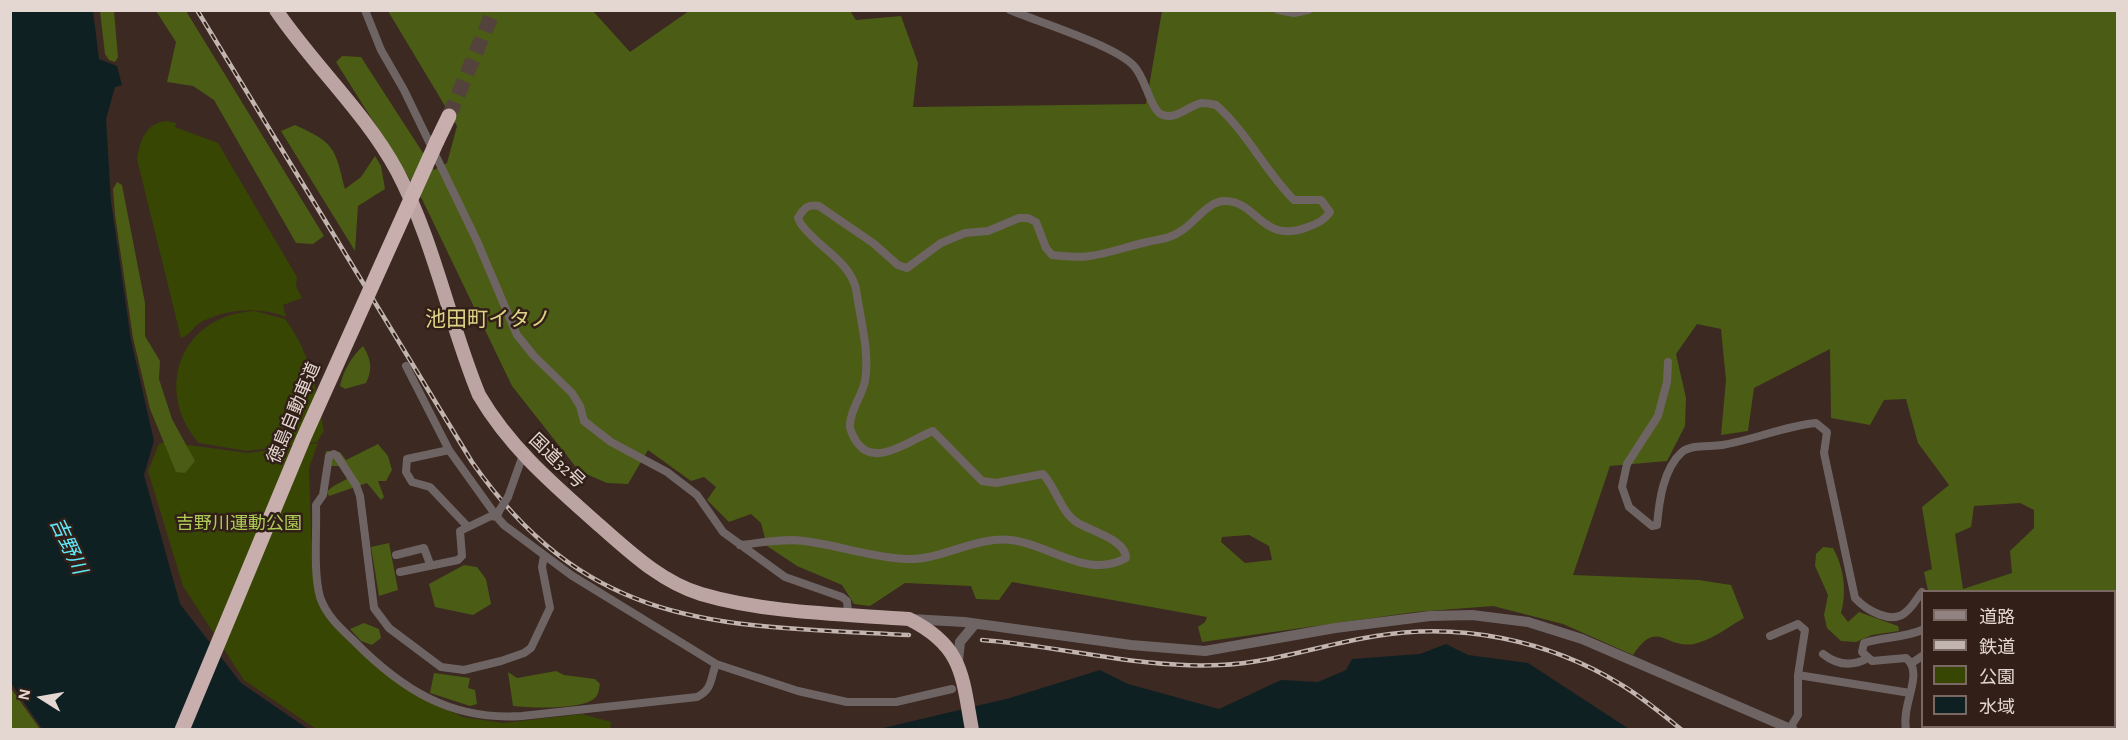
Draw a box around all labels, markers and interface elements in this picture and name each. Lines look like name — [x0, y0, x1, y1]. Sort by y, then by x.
district label: 池田町イタノ — [425, 307, 551, 333]
street label: 徳島自動車道 — [263, 359, 325, 467]
street label: 国道32号 — [524, 429, 590, 493]
park label: 吉野川運動公園 — [176, 513, 302, 535]
water label: 吉野川 — [44, 514, 92, 578]
legend — [1921, 590, 2116, 728]
text: 道路 — [1979, 609, 2015, 627]
text: 鉄道 — [1979, 639, 2015, 657]
north arrow — [12, 668, 72, 728]
text: 公園 — [1979, 669, 2015, 687]
text: N — [15, 688, 33, 702]
text: 水域 — [1979, 699, 2015, 717]

